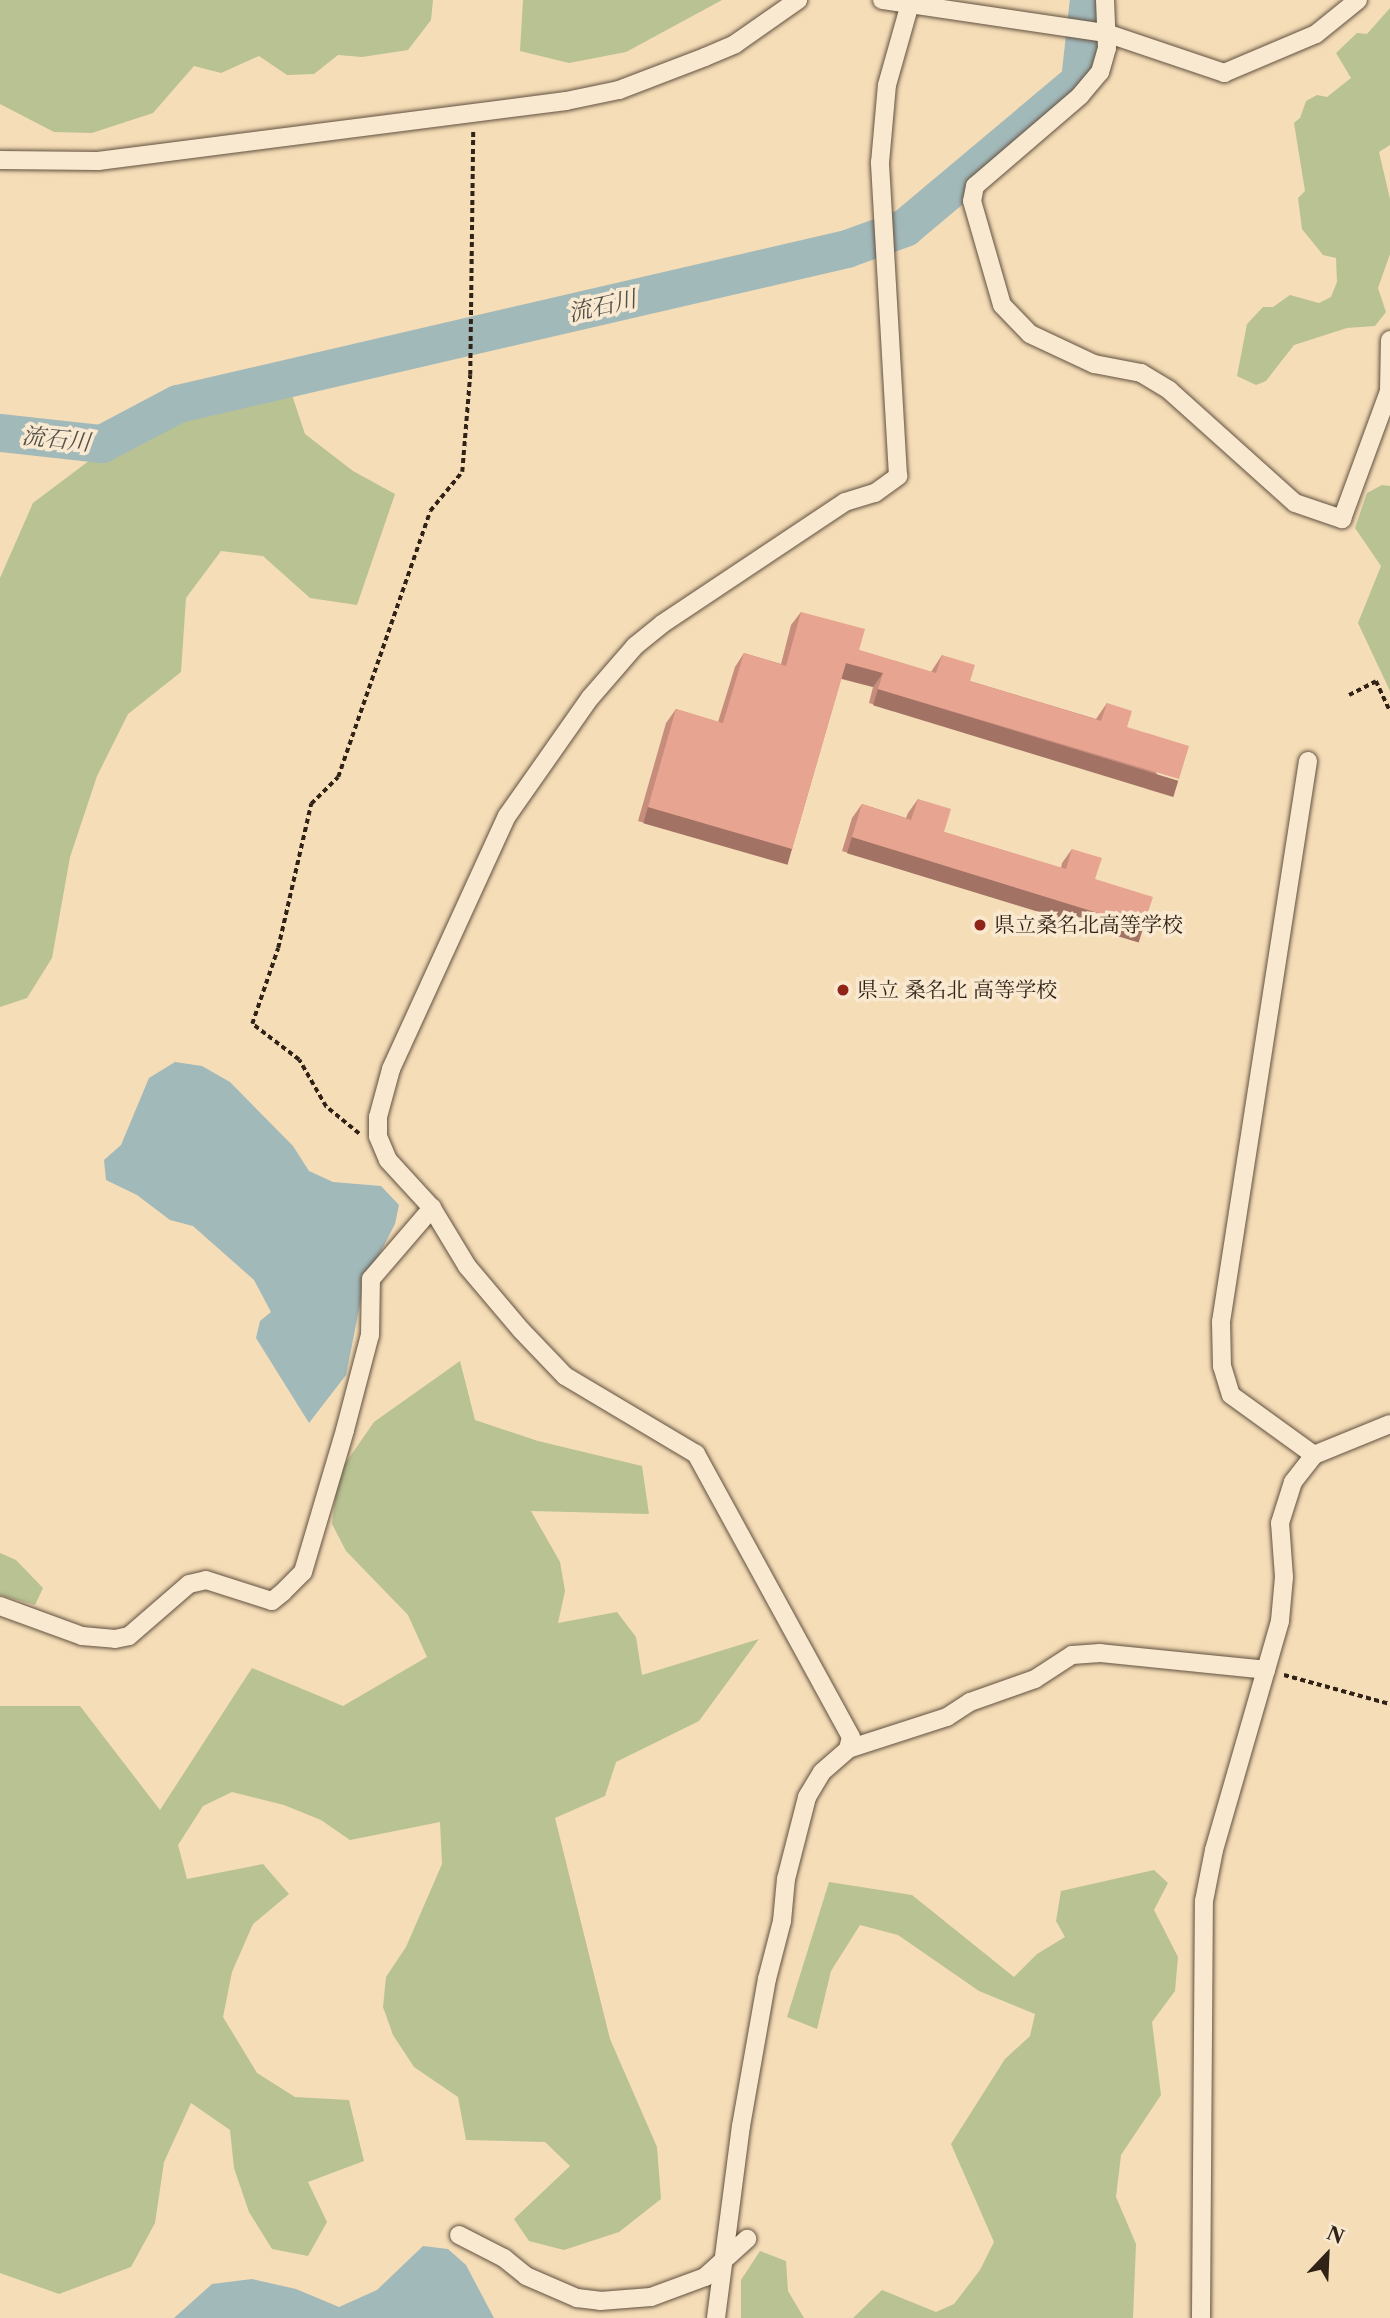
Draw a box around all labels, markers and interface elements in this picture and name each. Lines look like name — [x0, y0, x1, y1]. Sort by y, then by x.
water label: 流石川 — [565, 285, 639, 327]
water label: 流石川 — [20, 422, 92, 456]
place label: 県立桑名北高等学校 — [994, 912, 1183, 938]
marker: 県立桑名北高等学校 — [972, 917, 988, 933]
place label: 県立 桑名北 高等学校 — [857, 977, 1057, 1003]
marker: 県立 桑名北 高等学校 — [835, 982, 851, 998]
north arrow — [1292, 2220, 1362, 2290]
text: N — [1323, 2221, 1347, 2249]

